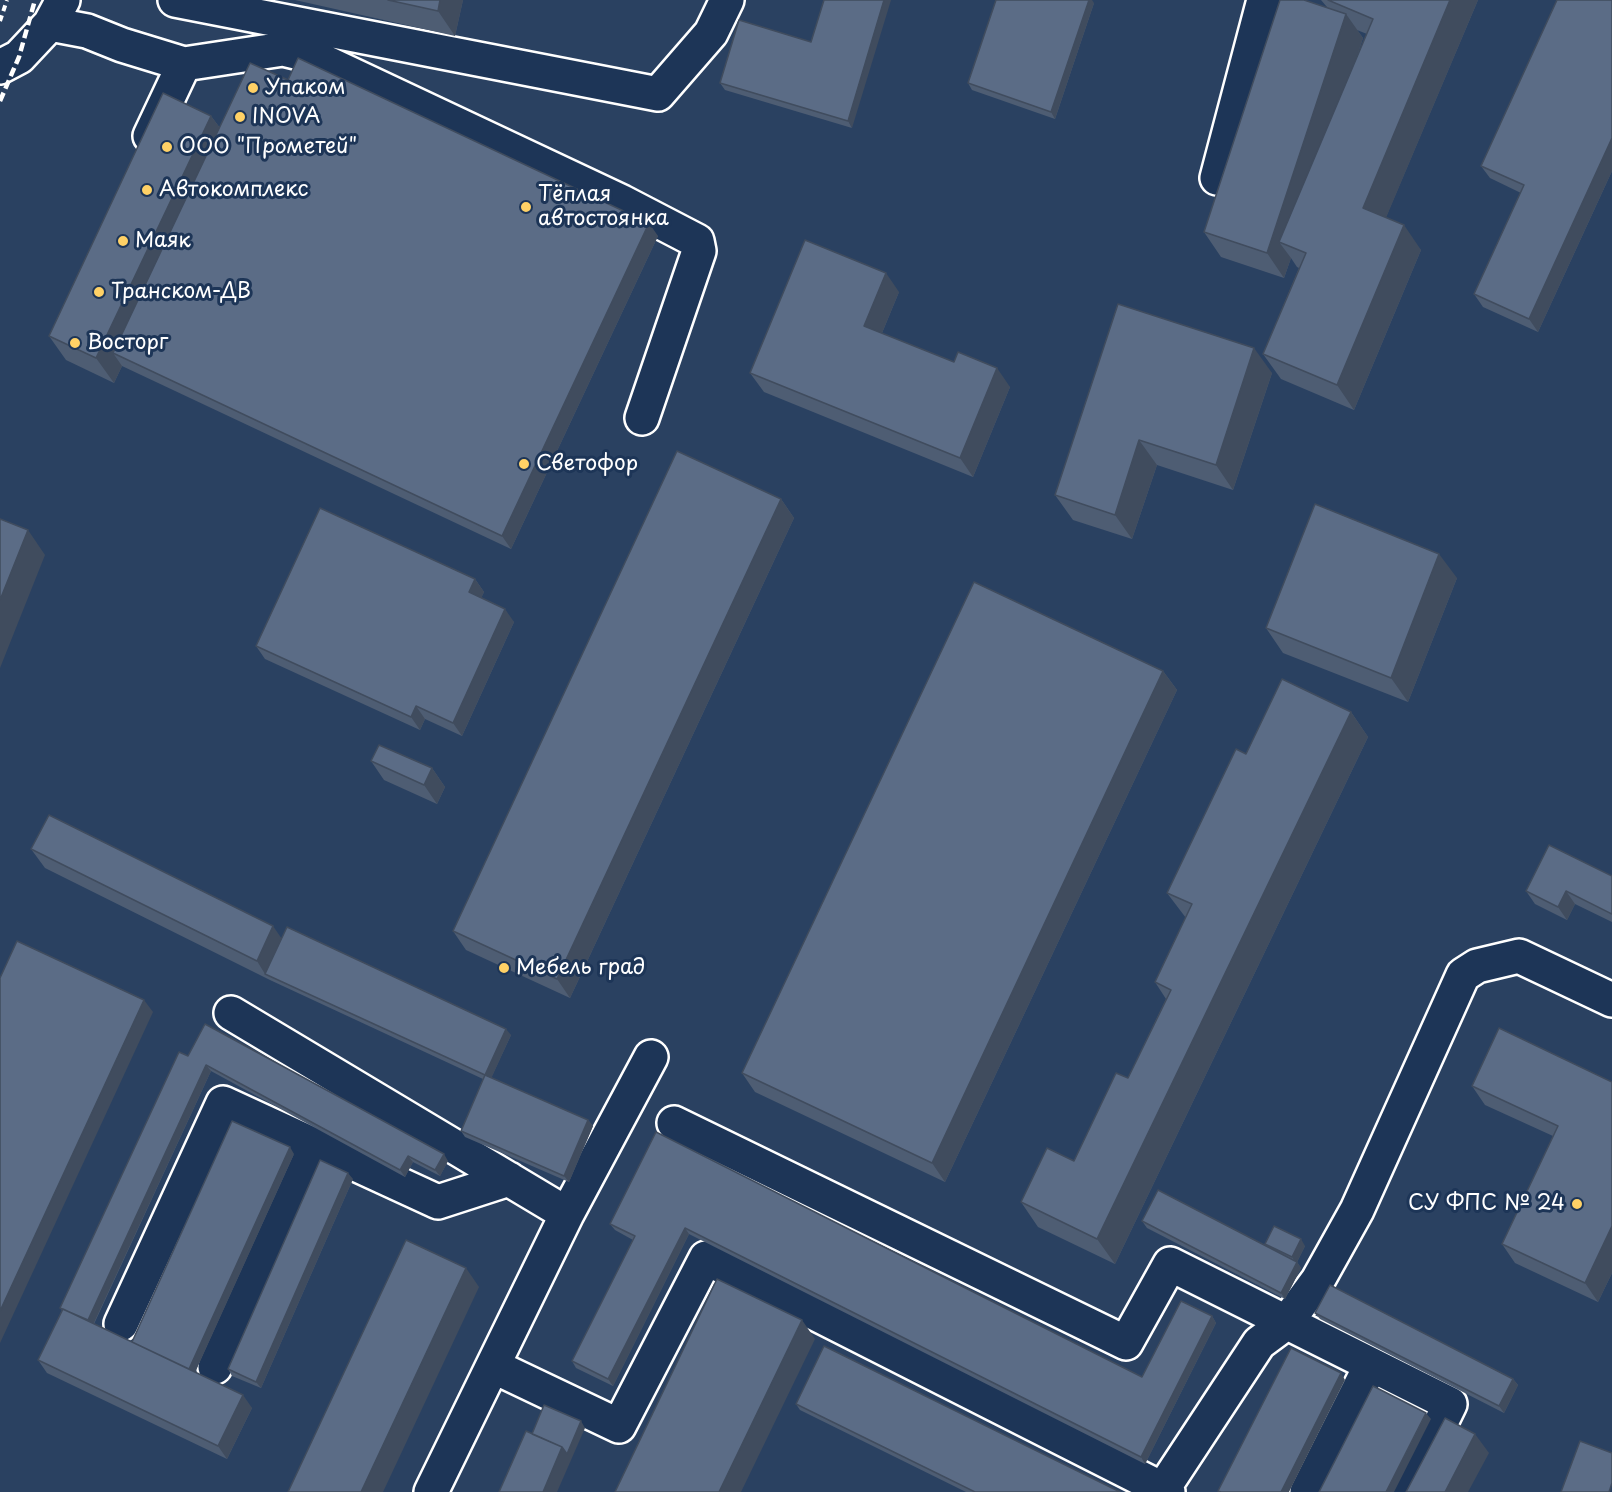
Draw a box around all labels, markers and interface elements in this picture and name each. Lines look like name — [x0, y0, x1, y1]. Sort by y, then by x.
place label: Упаком — [265, 75, 345, 101]
marker: Упаком — [246, 81, 260, 95]
place label: INOVA — [252, 104, 320, 130]
marker: INOVA — [233, 110, 247, 124]
place label: ООО "Прометей" — [179, 134, 357, 160]
marker: ООО "Прометей" — [160, 140, 174, 154]
place label: Автокомплекс — [159, 177, 308, 203]
place label: Тёплая автостоянка — [538, 182, 669, 232]
marker: Автокомплекс — [140, 183, 154, 197]
marker: Тёплая автостоянка — [519, 200, 533, 214]
place label: Маяк — [135, 228, 191, 254]
marker: Маяк — [116, 234, 130, 248]
place label: Транском-ДВ — [111, 279, 251, 305]
marker: Транском-ДВ — [92, 285, 106, 299]
place label: Восторг — [87, 330, 168, 356]
marker: Восторг — [68, 336, 82, 350]
place label: Светофор — [536, 451, 638, 477]
marker: Светофор — [517, 457, 531, 471]
place label: Мебель град — [516, 955, 645, 981]
marker: Мебель град — [497, 961, 511, 975]
place label: СУ ФПС № 24 — [1408, 1191, 1565, 1217]
marker: СУ ФПС № 24 — [1570, 1197, 1584, 1211]

